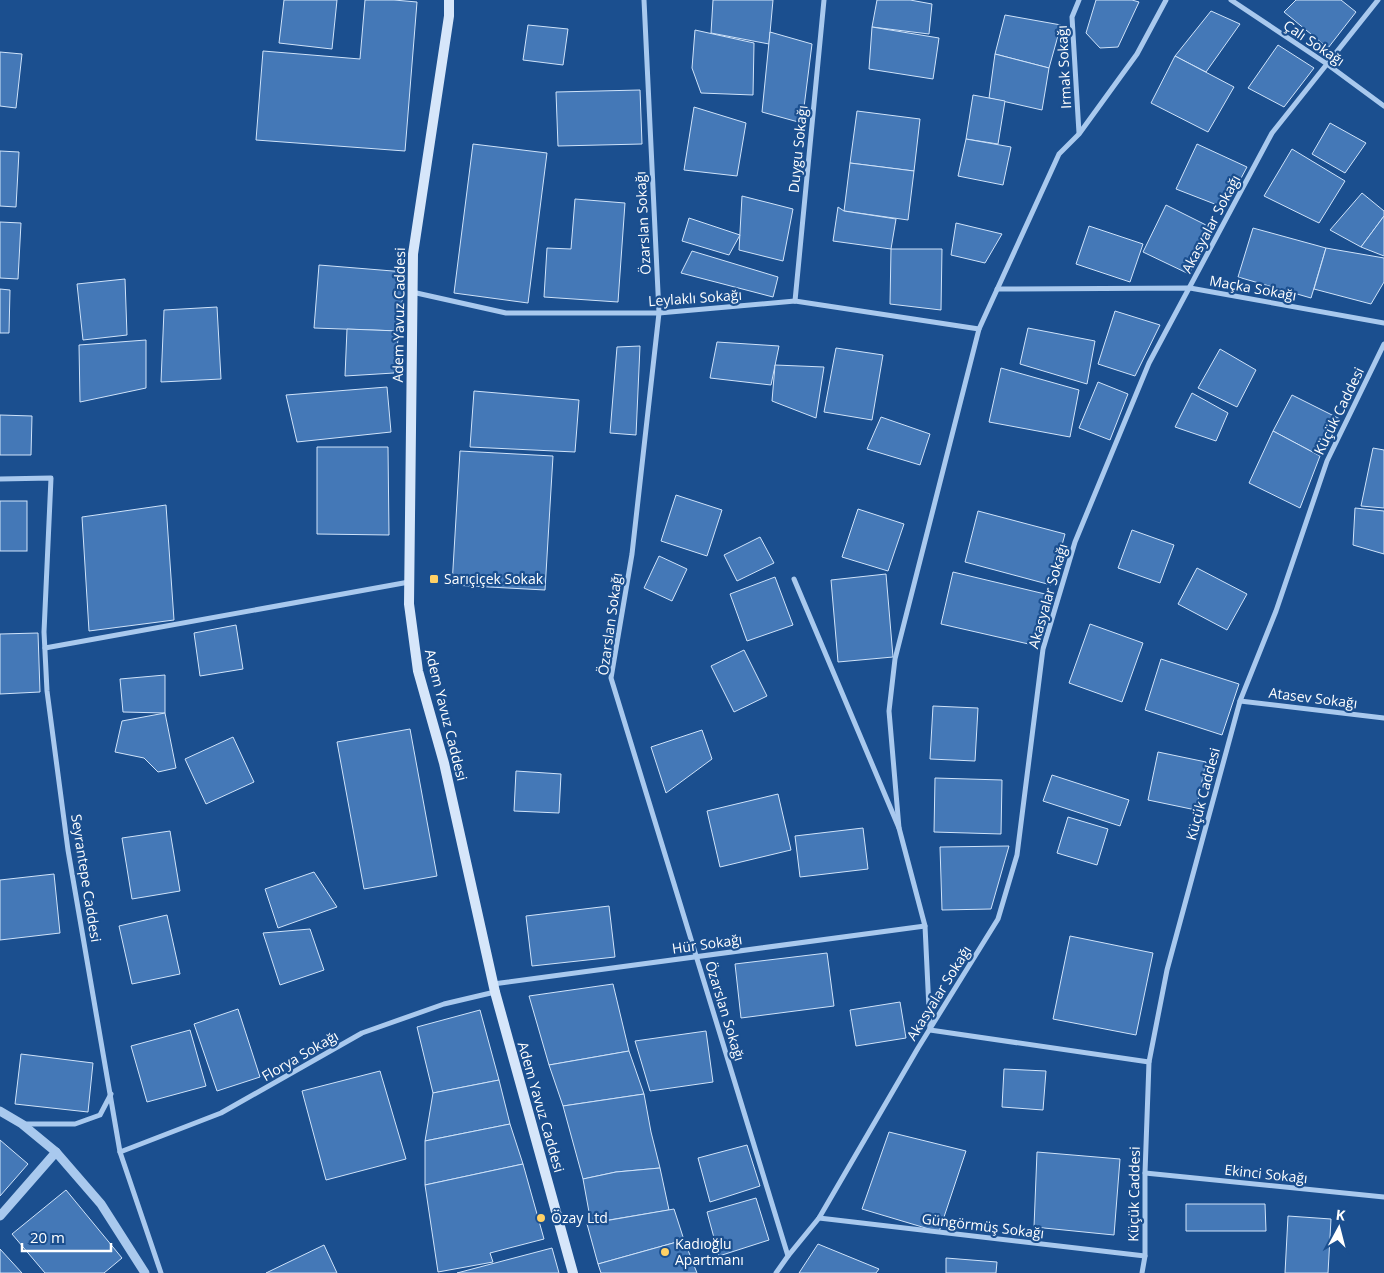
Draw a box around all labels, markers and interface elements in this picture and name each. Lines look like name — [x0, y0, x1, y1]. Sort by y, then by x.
street label: Çalı Sokağı — [1280, 15, 1348, 70]
street label: Irmak Sokağı — [1052, 25, 1075, 109]
street label: Duygu Sokağı — [783, 104, 812, 194]
street label: Özarslan Sokağı — [630, 171, 655, 275]
street label: Akasyalar Sokağı — [1177, 171, 1244, 276]
street label: Adem Yavuz Caddesi — [388, 247, 409, 383]
street label: Maçka Sokağı — [1208, 270, 1298, 305]
street label: Leylaklı Sokağı — [647, 285, 742, 310]
street label: Küçük Caddesi — [1309, 364, 1368, 458]
street label: Akasyalar Sokağı — [1023, 541, 1072, 651]
place label: Sarıçiçek Sokak — [444, 569, 544, 588]
street label: Özarslan Sokağı — [593, 571, 626, 677]
marker: Sarıçiçek Sokak — [428, 573, 440, 585]
street label: Adem Yavuz Caddesi — [421, 647, 472, 783]
street label: Atasev Sokağı — [1268, 683, 1358, 712]
street label: Küçük Caddesi — [1181, 745, 1224, 842]
street label: Seyrantepe Caddesi — [67, 813, 106, 943]
street label: Hür Sokağı — [671, 929, 743, 958]
street label: Akasyalar Sokağı — [902, 942, 975, 1044]
street label: Özarslan Sokağı — [701, 959, 750, 1063]
street label: Florya Sokağı — [258, 1026, 342, 1085]
street label: Adem Yavuz Caddesi — [514, 1039, 569, 1174]
street label: Küçük Caddesi — [1123, 1146, 1144, 1242]
street label: Ekinci Sokağı — [1224, 1160, 1309, 1187]
north arrow — [1314, 1203, 1364, 1253]
text: K — [1335, 1205, 1347, 1225]
place label: Özay Ltd — [551, 1208, 608, 1227]
street label: Güngörmüş Sokağı — [921, 1209, 1045, 1242]
marker: Özay Ltd — [535, 1212, 547, 1224]
scale bar — [22, 1220, 111, 1252]
text: 20 m — [30, 1227, 65, 1247]
place label: Kadıoğlu Apartmanı — [675, 1234, 744, 1269]
marker: Kadıoğlu Apartmanı — [659, 1246, 671, 1258]

